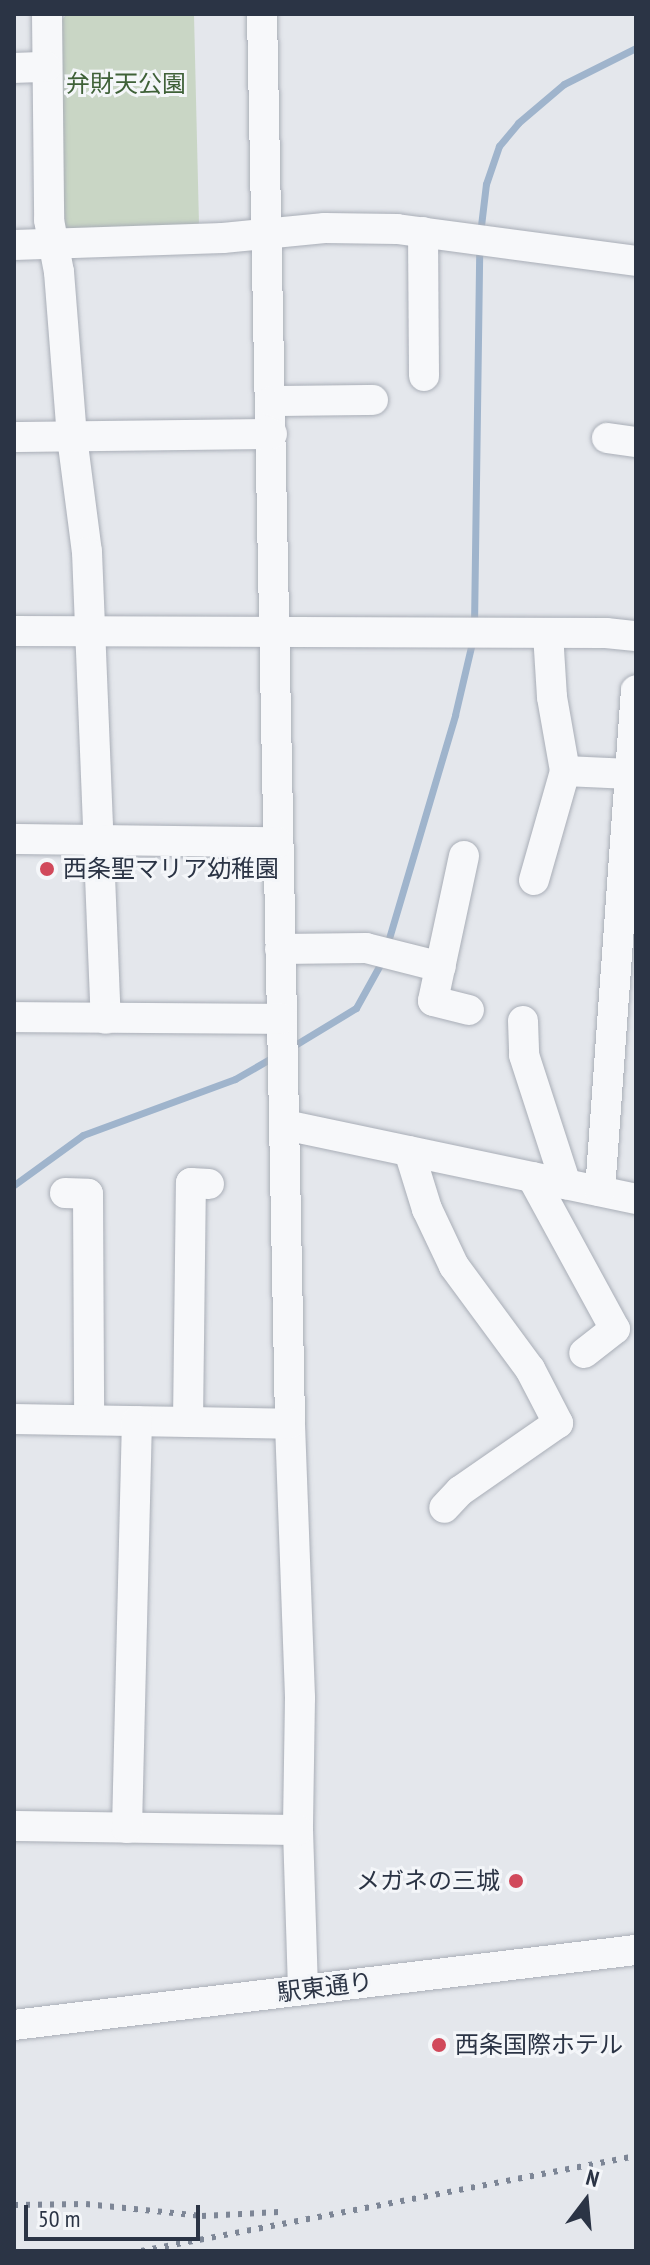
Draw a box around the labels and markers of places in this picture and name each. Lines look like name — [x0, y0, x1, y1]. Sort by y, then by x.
place label: 西条聖マリア幼稚園 — [63, 855, 279, 883]
marker: 西条聖マリア幼稚園 — [38, 860, 56, 878]
place label: メガネの三城 — [356, 1867, 500, 1895]
marker: メガネの三城 — [507, 1872, 525, 1890]
place label: 西条国際ホテル — [455, 2031, 623, 2059]
marker: 西条国際ホテル — [430, 2036, 448, 2054]

